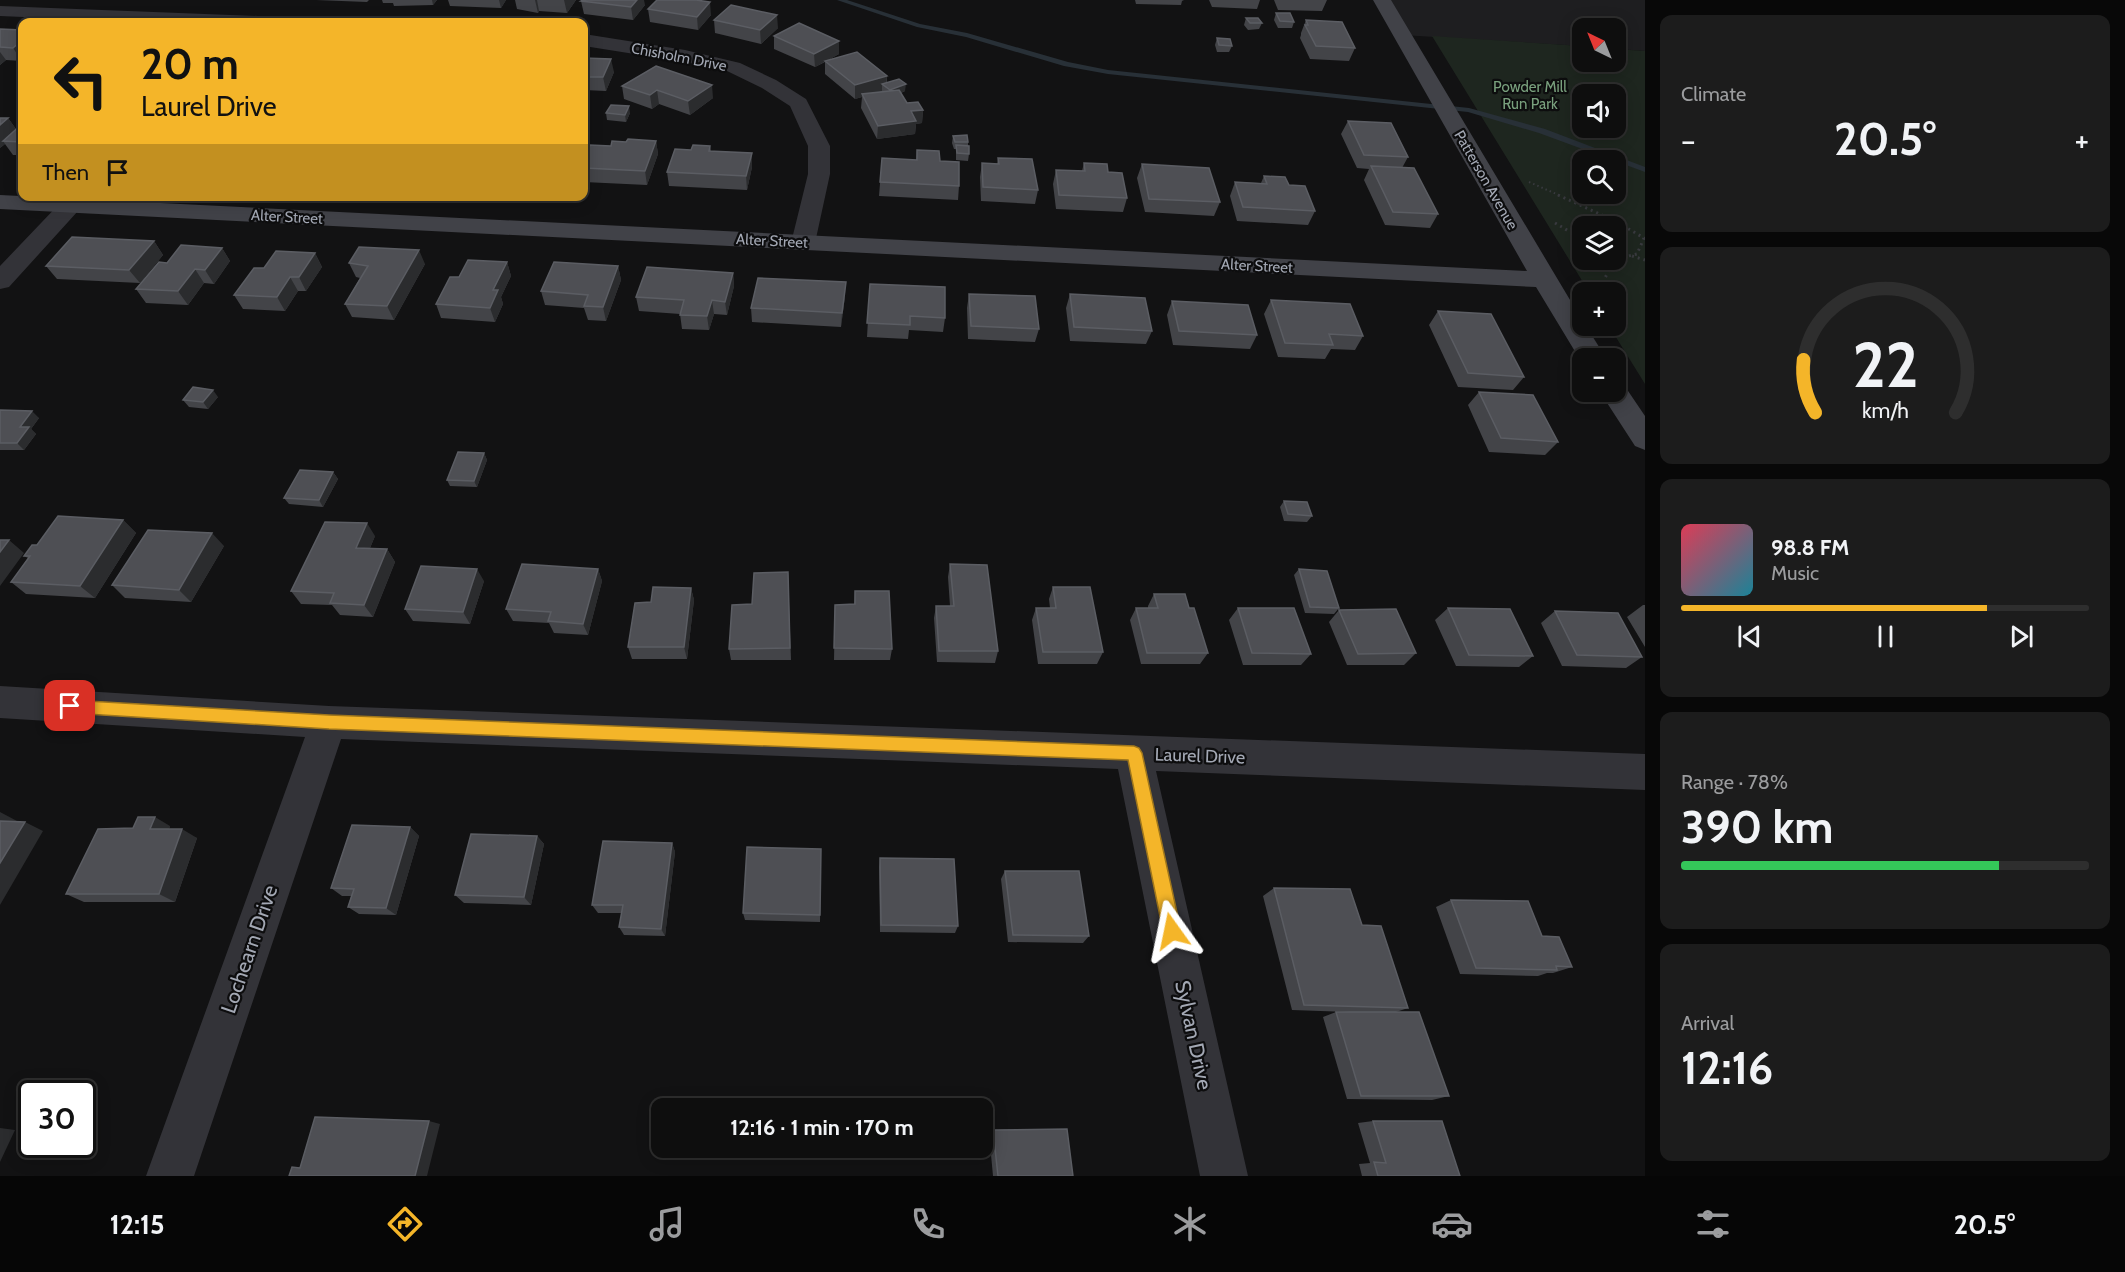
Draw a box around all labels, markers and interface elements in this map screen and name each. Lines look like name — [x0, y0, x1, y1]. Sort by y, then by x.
north arrow — [1572, 18, 1626, 72]
map controls — [1572, 18, 1626, 402]
text: 20 m — [141, 38, 239, 90]
street label: Chisholm Drive — [630, 39, 729, 75]
icon: left — [42, 42, 120, 120]
park label: Powder Mill Run Park — [1493, 78, 1567, 113]
text: Climate — [1681, 82, 1746, 106]
button: sound — [1572, 84, 1626, 138]
text: Laurel Drive — [141, 90, 277, 123]
text: 20.5° — [1834, 112, 1936, 166]
text: − — [1681, 120, 1696, 160]
text: + — [2074, 120, 2089, 160]
street label: Patterson Avenue — [1450, 127, 1522, 233]
button: search — [1572, 150, 1626, 204]
icon: arrive — [101, 156, 134, 189]
text: Then — [42, 159, 89, 186]
street label: Alter Street — [251, 206, 323, 228]
button: layers — [1572, 216, 1626, 270]
street label: Alter Street — [736, 230, 808, 252]
street label: Alter Street — [1221, 255, 1293, 277]
button: + — [1572, 282, 1626, 336]
text: 22 — [1852, 327, 1918, 403]
button: − — [1572, 348, 1626, 402]
text: km/h — [1862, 397, 1908, 423]
text: 98.8 FM — [1771, 534, 1849, 561]
text: Music — [1771, 561, 1819, 585]
icon: previous — [1733, 620, 1766, 653]
icon: pause — [1869, 620, 1902, 653]
icon: next — [2005, 620, 2038, 653]
pin — [44, 680, 95, 731]
icon: arrive — [53, 689, 86, 722]
street label: Laurel Drive — [1154, 743, 1246, 769]
text: Range · 78% — [1681, 770, 1788, 794]
text: 390 km — [1681, 800, 1833, 854]
street label: Lochearn Drive — [215, 881, 283, 1016]
position arrow — [1140, 899, 1204, 963]
street label: Sylvan Drive — [1170, 978, 1218, 1092]
text: Arrival — [1681, 1011, 1734, 1035]
text: 12:16 — [1681, 1041, 1773, 1095]
speed limit sign: 30 — [18, 1080, 96, 1158]
text: 12:16 · 1 min · 170 m — [730, 1114, 914, 1141]
icon: directions — [384, 1203, 426, 1245]
icon: music — [646, 1203, 688, 1245]
icon: phone — [907, 1203, 949, 1245]
icon: climate — [1169, 1203, 1211, 1245]
icon: car — [1431, 1203, 1473, 1245]
icon: filters — [1692, 1203, 1734, 1245]
text: 12:15 — [110, 1208, 165, 1241]
text: 20.5° — [1954, 1208, 2015, 1241]

